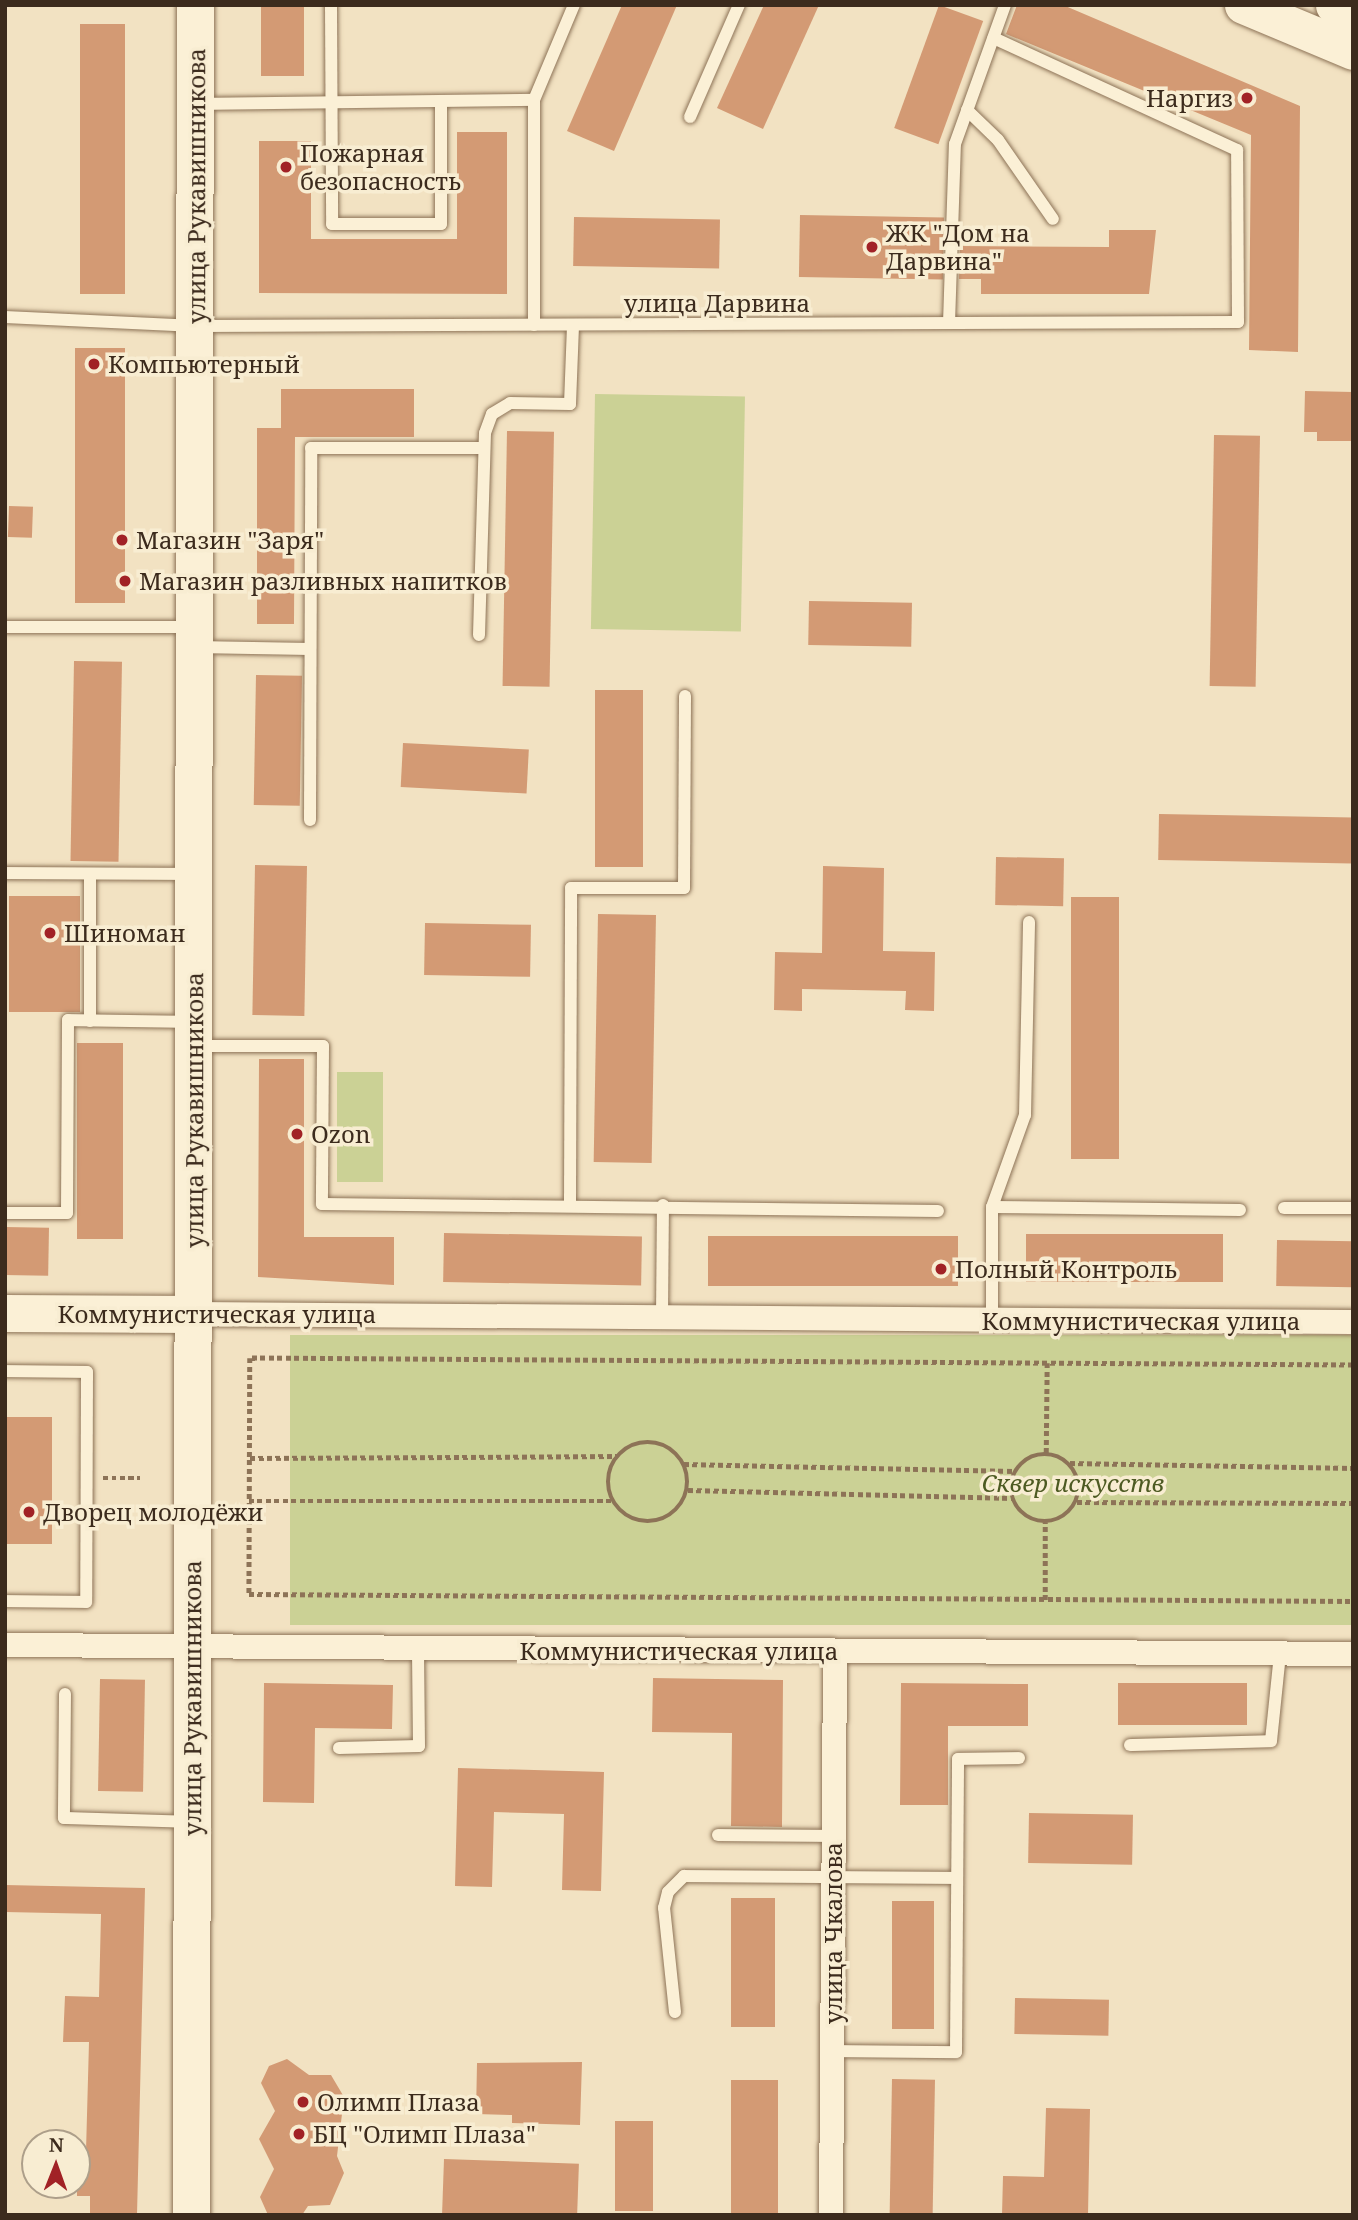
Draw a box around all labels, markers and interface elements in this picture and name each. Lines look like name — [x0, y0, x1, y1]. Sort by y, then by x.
street label: улица Рукавишникова — [182, 48, 210, 324]
place label: Наргиз — [1146, 84, 1233, 112]
marker: Наргиз — [1239, 90, 1255, 106]
place label: Пожарная безопасность — [300, 139, 461, 195]
marker: Пожарная безопасность — [278, 159, 294, 175]
place label: ЖК "Дом на Дарвина" — [886, 219, 1030, 275]
marker: ЖК "Дом на Дарвина" — [864, 239, 880, 255]
street label: улица Дарвина — [624, 289, 810, 317]
place label: Компьютерный — [108, 350, 300, 378]
marker: Компьютерный — [86, 356, 102, 372]
place label: Магазин "Заря" — [136, 526, 324, 554]
marker: Магазин "Заря" — [114, 532, 130, 548]
place label: Магазин разливных напитков — [139, 567, 507, 595]
marker: Магазин разливных напитков — [117, 573, 133, 589]
place label: Шиноман — [64, 919, 185, 947]
marker: Шиноман — [42, 925, 58, 941]
street label: улица Рукавишникова — [180, 972, 208, 1248]
place label: Ozon — [311, 1120, 370, 1148]
marker: Ozon — [289, 1126, 305, 1142]
place label: Полный Контроль — [955, 1255, 1177, 1283]
marker: Полный Контроль — [933, 1261, 949, 1277]
street label: Коммунистическая улица — [58, 1300, 376, 1328]
street label: Коммунистическая улица — [982, 1307, 1300, 1335]
park label: Сквер искусств — [982, 1469, 1164, 1497]
place label: Дворец молодёжи — [43, 1498, 263, 1526]
marker: Дворец молодёжи — [21, 1504, 37, 1520]
street label: улица Рукавишникова — [178, 1560, 206, 1836]
street label: Коммунистическая улица — [520, 1637, 838, 1665]
street label: улица Чкалова — [819, 1842, 847, 2024]
place label: Олимп Плаза — [317, 2088, 480, 2116]
marker: Олимп Плаза — [295, 2094, 311, 2110]
place label: БЦ "Олимп Плаза" — [313, 2120, 536, 2148]
marker: БЦ "Олимп Плаза" — [291, 2126, 307, 2142]
north arrow — [21, 2129, 91, 2199]
text: N — [49, 2132, 64, 2158]

